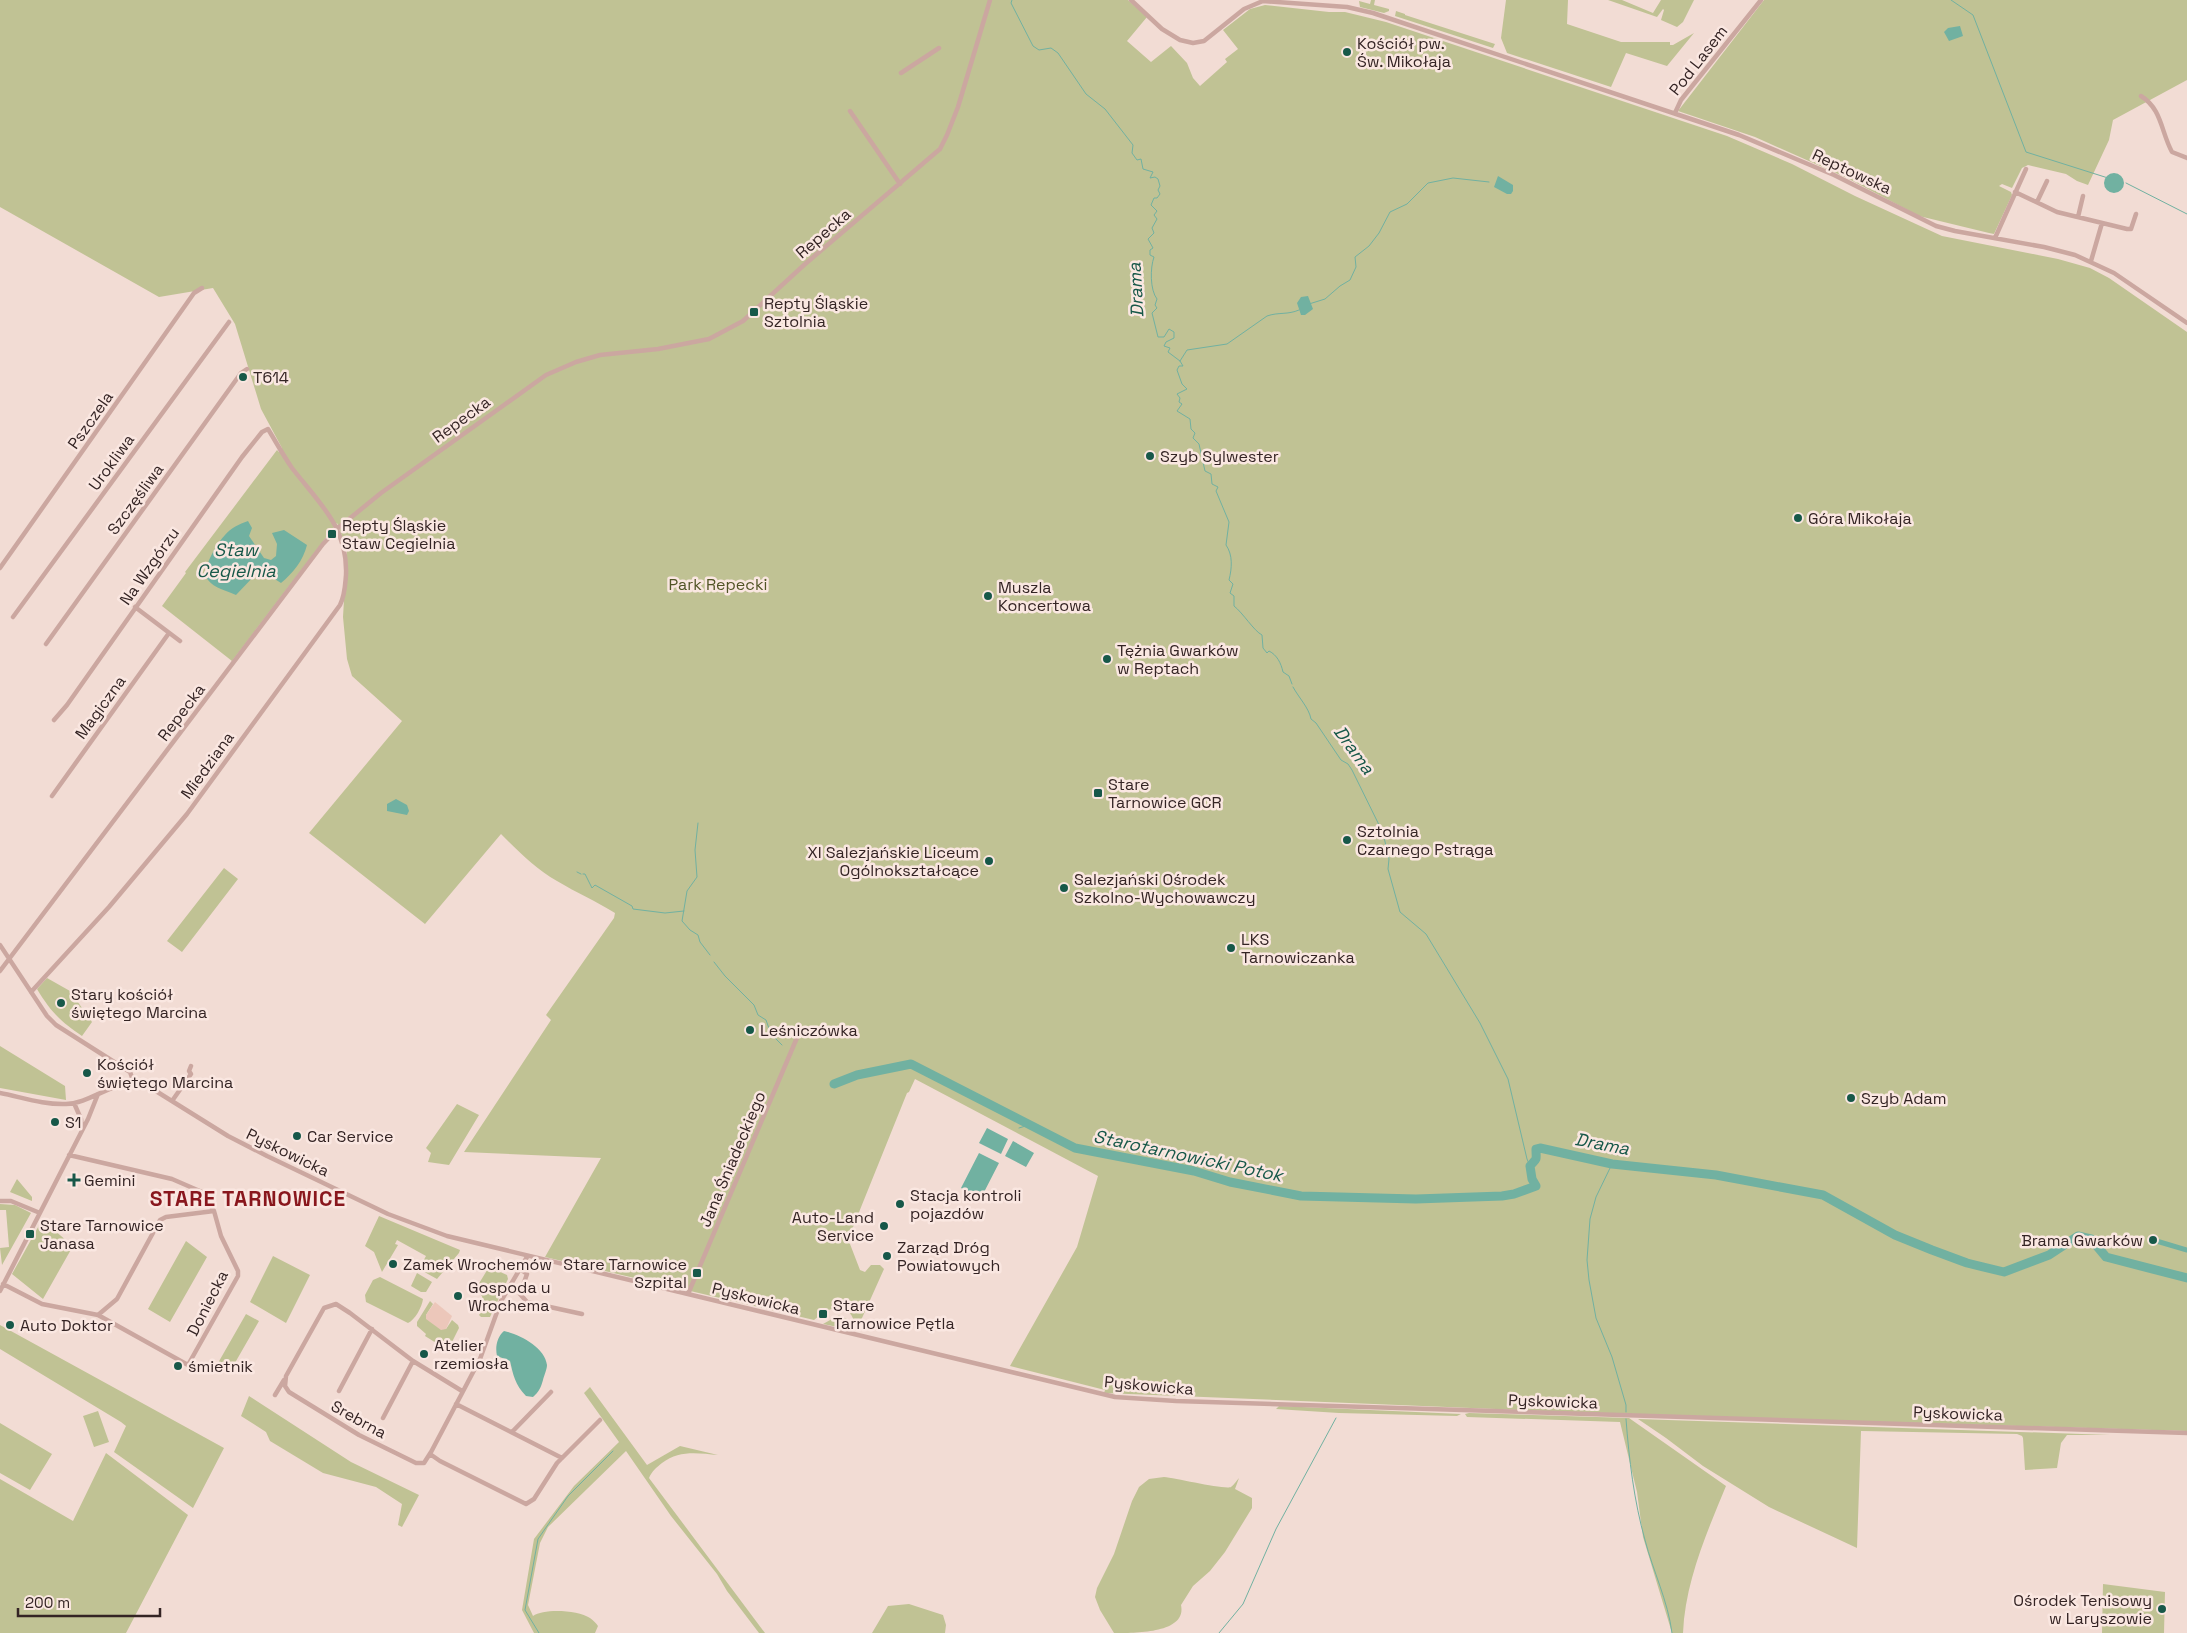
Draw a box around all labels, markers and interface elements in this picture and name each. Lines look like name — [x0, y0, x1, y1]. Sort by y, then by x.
street label: Pod Lasem — [1665, 21, 1732, 100]
place label: Kościół pw. Św. Mikołaja — [1357, 33, 1451, 72]
marker: Kościół pw. Św. Mikołaja — [1341, 46, 1353, 58]
street label: Reptowska — [1809, 144, 1895, 199]
street label: Repecka — [791, 204, 855, 263]
water label: Drama — [1123, 262, 1148, 318]
place label: Repty Śląskie Sztolnia — [764, 293, 868, 332]
marker: Repty Śląskie Sztolnia — [748, 306, 760, 318]
place label: T614 — [253, 367, 289, 388]
marker: T614 — [237, 371, 249, 383]
street label: Pszczela — [63, 387, 118, 453]
street label: Repecka — [428, 391, 494, 447]
street label: Urokliwa — [84, 430, 139, 495]
place label: Szyb Sylwester — [1160, 446, 1279, 467]
marker: Szyb Sylwester — [1144, 450, 1156, 462]
street label: Szczęśliwa — [103, 460, 168, 539]
place label: Góra Mikołaja — [1808, 508, 1912, 529]
marker: Góra Mikołaja — [1792, 512, 1804, 524]
place label: Repty Śląskie Staw Cegielnia — [342, 515, 455, 554]
street label: Na Wzgórzu — [115, 523, 184, 609]
marker: Repty Śląskie Staw Cegielnia — [326, 528, 338, 540]
water label: Staw Cegielnia — [196, 538, 276, 582]
park label: Park Repecki — [669, 574, 767, 595]
place label: Muszla Koncertowa — [998, 577, 1091, 616]
marker: Muszla Koncertowa — [982, 590, 994, 602]
place label: Tężnia Gwarków w Reptach — [1117, 640, 1239, 679]
marker: Tężnia Gwarków w Reptach — [1101, 653, 1113, 665]
street label: Magiczna — [70, 671, 131, 743]
street label: Repecka — [153, 679, 210, 745]
water label: Drama — [1329, 721, 1380, 779]
street label: Miedziana — [176, 728, 239, 803]
place label: Stare Tarnowice GCR — [1108, 774, 1222, 813]
marker: Stare Tarnowice GCR — [1092, 787, 1104, 799]
place label: Sztolnia Czarnego Pstrąga — [1357, 821, 1494, 860]
marker: Sztolnia Czarnego Pstrąga — [1341, 834, 1353, 846]
place label: XI Salezjańskie Liceum Ogólnokształcące — [808, 842, 979, 881]
marker: XI Salezjańskie Liceum Ogólnokształcące — [983, 855, 995, 867]
place label: Salezjański Ośrodek Szkolno-Wychowawczy — [1074, 869, 1255, 908]
marker: Salezjański Ośrodek Szkolno-Wychowawczy — [1058, 882, 1070, 894]
place label: LKS Tarnowiczanka — [1241, 929, 1355, 968]
marker: LKS Tarnowiczanka — [1225, 942, 1237, 954]
place label: Stary kościół świętego Marcina — [71, 984, 207, 1023]
marker: Stary kościół świętego Marcina — [55, 997, 67, 1009]
place label: Leśniczówka — [760, 1020, 858, 1041]
marker: Leśniczówka — [744, 1024, 756, 1036]
place label: Kościół świętego Marcina — [97, 1054, 233, 1093]
marker: Kościół świętego Marcina — [81, 1067, 93, 1079]
street label: Jana Śniadeckiego — [694, 1088, 771, 1230]
place label: Szyb Adam — [1861, 1088, 1946, 1109]
marker: Szyb Adam — [1845, 1092, 1857, 1104]
place label: S1 — [65, 1112, 82, 1133]
marker: S1 — [49, 1116, 61, 1128]
street label: Pyskowicka — [243, 1123, 333, 1182]
water label: Starotarnowicki Potok — [1092, 1124, 1287, 1187]
place label: Car Service — [307, 1126, 394, 1147]
water label: Drama — [1573, 1127, 1632, 1160]
marker: Car Service — [291, 1130, 303, 1142]
place label: Gemini — [84, 1170, 135, 1191]
marker: Gemini — [68, 1174, 80, 1186]
district label: STARE TARNOWICE — [150, 1185, 346, 1212]
place label: Stacja kontroli pojazdów — [910, 1185, 1021, 1224]
marker: Stacja kontroli pojazdów — [894, 1198, 906, 1210]
place label: Auto-Land Service — [792, 1207, 874, 1246]
place label: Stare Tarnowice Janasa — [40, 1215, 164, 1254]
marker: Auto-Land Service — [878, 1220, 890, 1232]
marker: Stare Tarnowice Janasa — [24, 1228, 36, 1240]
place label: Brama Gwarków — [2021, 1230, 2143, 1251]
marker: Brama Gwarków — [2147, 1234, 2159, 1246]
place label: Zarząd Dróg Powiatowych — [897, 1237, 1000, 1276]
marker: Zarząd Dróg Powiatowych — [881, 1250, 893, 1262]
place label: Zamek Wrochemów — [403, 1254, 552, 1275]
place label: Stare Tarnowice Szpital — [563, 1254, 687, 1293]
marker: Zamek Wrochemów — [387, 1258, 399, 1270]
street label: Doniecka — [182, 1267, 233, 1340]
marker: Stare Tarnowice Szpital — [691, 1267, 703, 1279]
place label: Gospoda u Wrochema — [468, 1277, 550, 1316]
street label: Pyskowicka — [710, 1277, 802, 1320]
marker: Gospoda u Wrochema — [452, 1290, 464, 1302]
place label: Stare Tarnowice Pętla — [833, 1295, 955, 1334]
marker: Stare Tarnowice Pętla — [817, 1308, 829, 1320]
place label: Auto Doktor — [20, 1315, 113, 1336]
marker: Auto Doktor — [4, 1319, 16, 1331]
place label: Atelier rzemiosła — [434, 1335, 509, 1374]
marker: Atelier rzemiosła — [418, 1348, 430, 1360]
place label: śmietnik — [188, 1356, 253, 1377]
marker: śmietnik — [172, 1360, 184, 1372]
street label: Pyskowicka — [1103, 1371, 1195, 1400]
street label: Pyskowicka — [1508, 1389, 1598, 1414]
street label: Srebrna — [327, 1396, 390, 1443]
street label: Pyskowicka — [1913, 1401, 2003, 1426]
scale bar — [18, 1586, 160, 1618]
place label: Ośrodek Tenisowy w Laryszowie — [2013, 1590, 2152, 1629]
text: 200 m — [25, 1593, 70, 1612]
marker: Ośrodek Tenisowy w Laryszowie — [2156, 1603, 2168, 1615]

